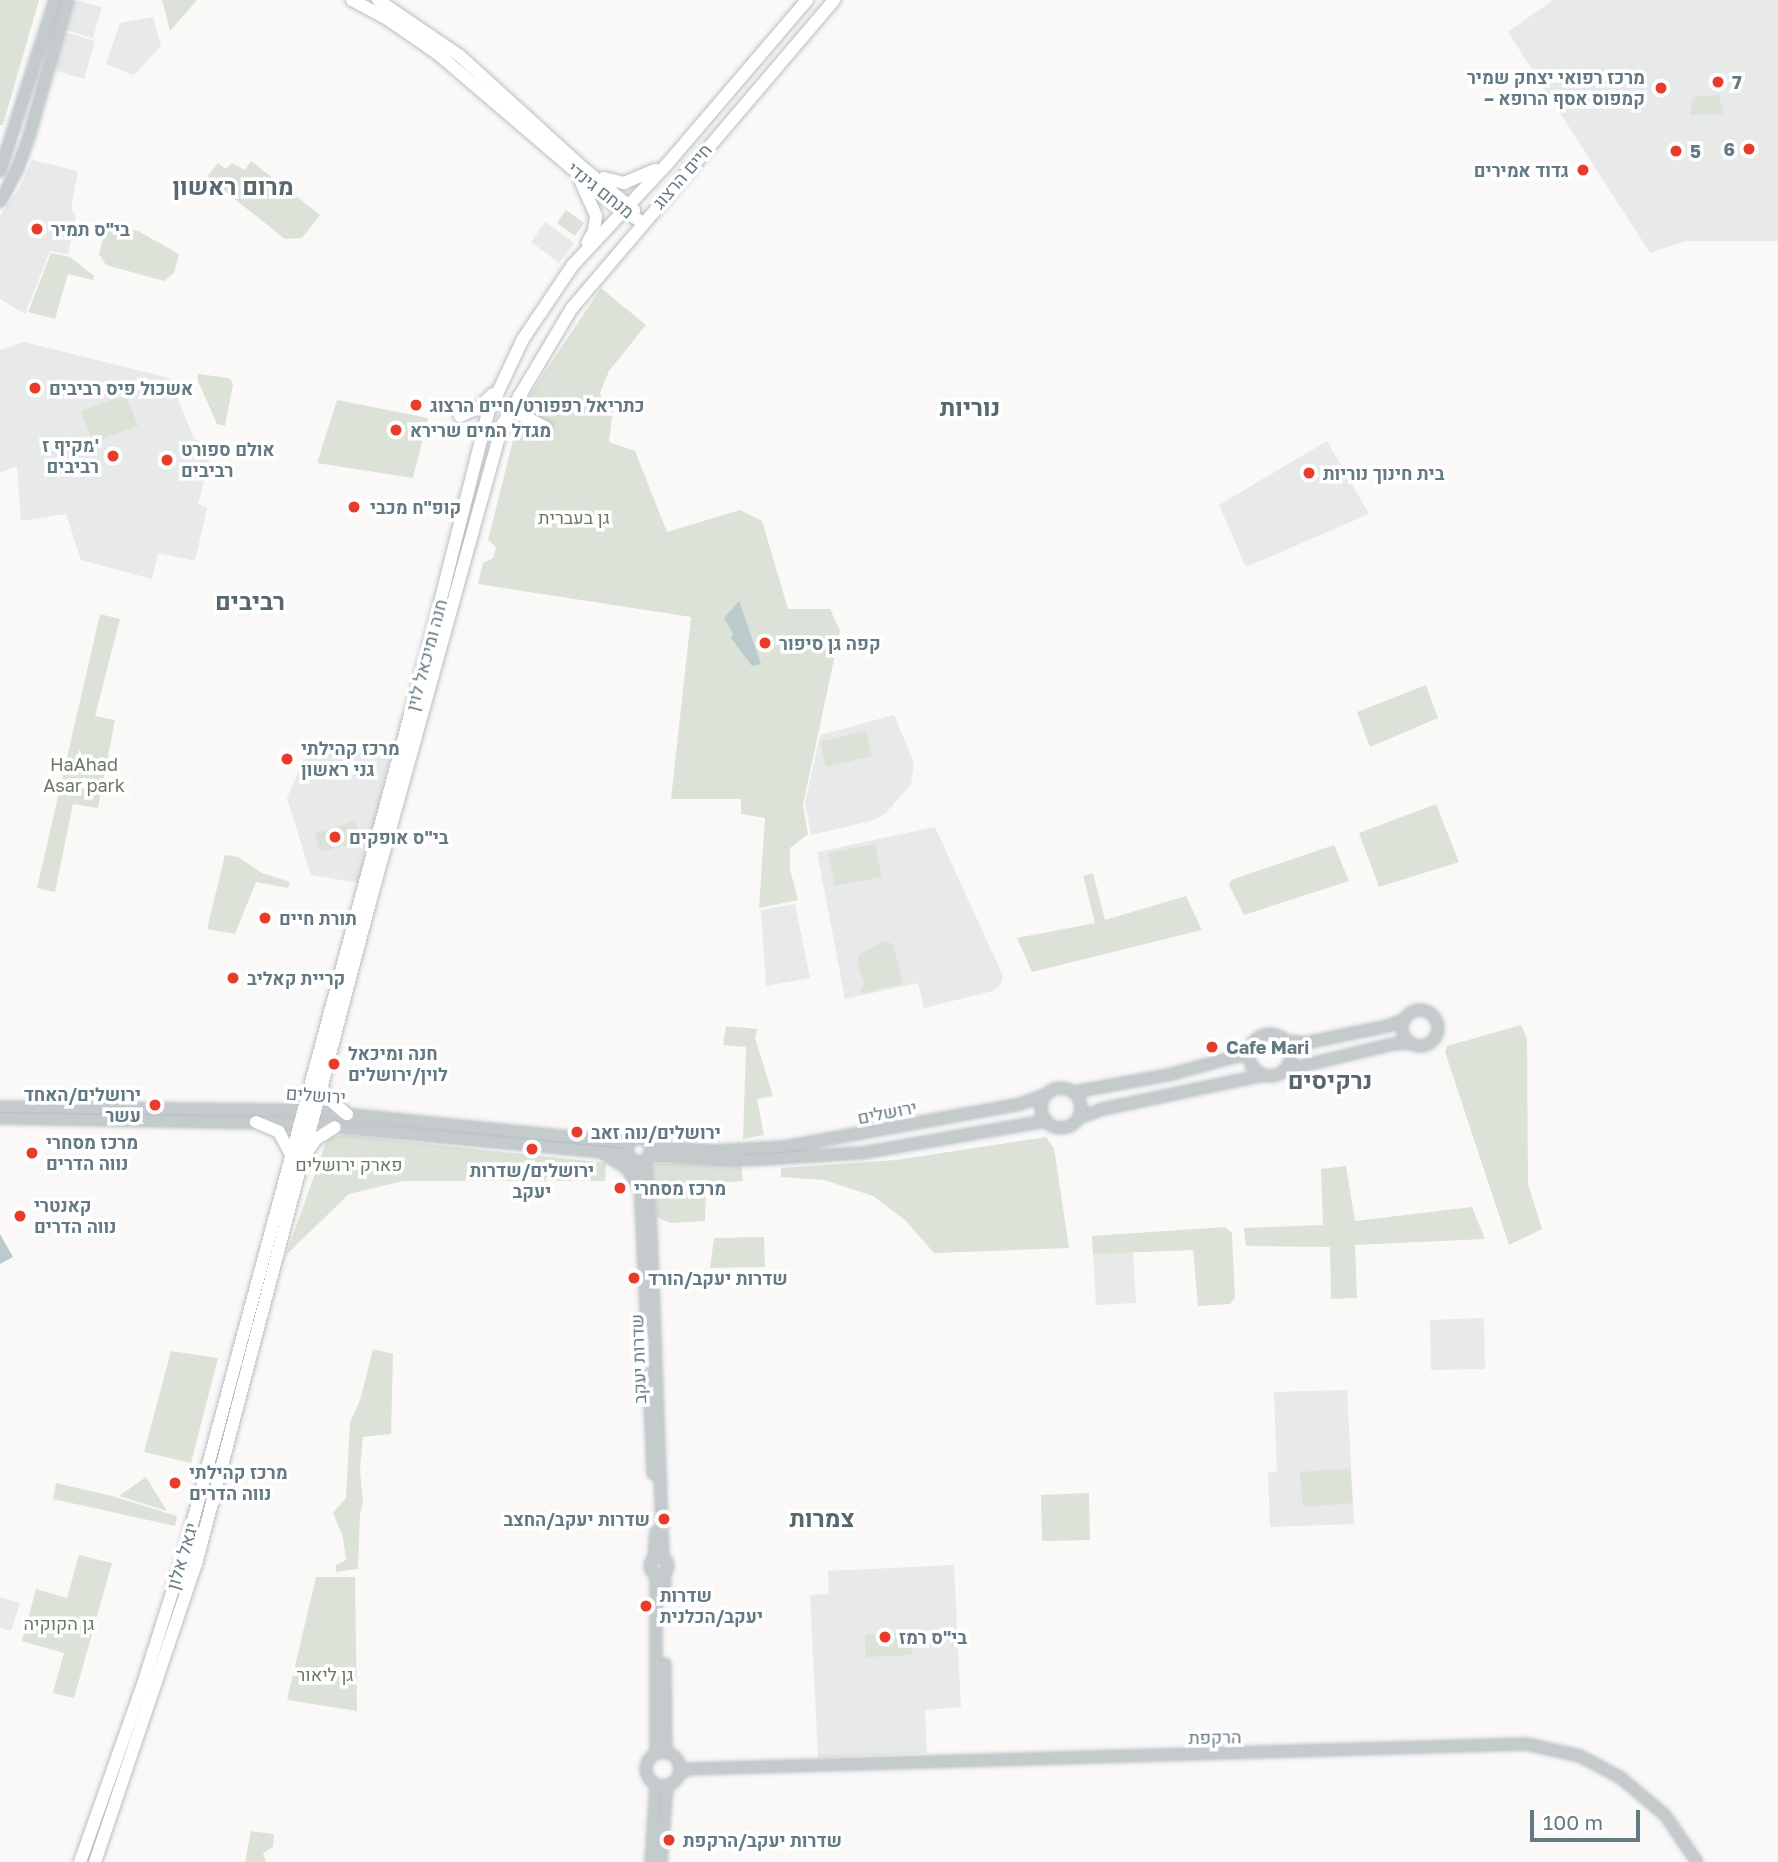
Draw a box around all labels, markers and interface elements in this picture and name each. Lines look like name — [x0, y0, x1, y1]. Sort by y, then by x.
place label: מרכז רפואי יצחק שמיר – קמפוס אסף הרופא — [1467, 67, 1645, 110]
place label: 7 — [1732, 71, 1742, 93]
marker: 7 — [1710, 74, 1726, 90]
marker: מרכז רפואי יצחק שמיר – קמפוס אסף הרופא — [1651, 78, 1671, 98]
place label: 6 — [1724, 138, 1735, 160]
street label: חיים הרצוג — [648, 139, 716, 213]
place label: 5 — [1690, 140, 1701, 162]
marker: 6 — [1741, 141, 1757, 157]
marker: 5 — [1668, 143, 1684, 159]
street label: מנחם גינדי — [563, 157, 639, 223]
place label: גדוד אמירים — [1474, 159, 1569, 181]
marker: גדוד אמירים — [1575, 162, 1591, 178]
district label: מרום ראשון — [172, 172, 294, 200]
place label: בי"ס תמיר — [51, 218, 130, 240]
marker: בי"ס תמיר — [29, 221, 45, 237]
place label: אשכול פיס רביבים — [49, 377, 193, 399]
marker: אשכול פיס רביבים — [27, 380, 43, 396]
district label: נוריות — [940, 393, 1000, 421]
place label: כתריאל רפפורט/חיים הרצוג — [430, 394, 644, 416]
marker: כתריאל רפפורט/חיים הרצוג — [408, 397, 424, 413]
place label: מגדל המים שרירא — [410, 419, 551, 441]
marker: מגדל המים שרירא — [388, 422, 404, 438]
place label: מקיף ז' רביבים — [42, 435, 99, 478]
place label: אולם ספורט רביבים — [181, 439, 275, 482]
marker: מקיף ז' רביבים — [105, 448, 121, 464]
marker: אולם ספורט רביבים — [159, 452, 175, 468]
place label: בית חינוך נוריות — [1323, 462, 1444, 484]
marker: בית חינוך נוריות — [1301, 465, 1317, 481]
place label: קופ"ח מכבי — [370, 496, 461, 518]
marker: קופ"ח מכבי — [344, 497, 364, 517]
park label: גן בעברית — [538, 506, 610, 528]
district label: רביבים — [215, 587, 285, 615]
street label: חנה ומיכאל לוין — [401, 597, 451, 713]
place label: קפה גן סיפור — [779, 632, 881, 654]
marker: קפה גן סיפור — [757, 635, 773, 651]
place label: מרכז קהילתי גני ראשון — [301, 738, 400, 780]
marker: מרכז קהילתי גני ראשון — [279, 751, 295, 767]
park label: HaAhad Asar park — [43, 754, 125, 796]
place label: בי"ס אופקים — [349, 826, 449, 848]
marker: בי"ס אופקים — [327, 829, 343, 845]
place label: תורת חיים — [279, 907, 357, 929]
marker: תורת חיים — [257, 910, 273, 926]
place label: קריית קאליב — [247, 967, 345, 989]
marker: קריית קאליב — [225, 970, 241, 986]
place label: Cafe Mari — [1226, 1036, 1309, 1058]
marker: Cafe Mari — [1204, 1039, 1220, 1055]
place label: חנה ומיכאל לוין/ירושלים — [348, 1043, 448, 1086]
marker: חנה ומיכאל לוין/ירושלים — [326, 1056, 342, 1072]
district label: נרקיסים — [1288, 1066, 1372, 1094]
street label: ירושלים — [285, 1082, 347, 1108]
place label: ירושלים/האחד עשר — [24, 1084, 141, 1126]
street label: ירושלים — [856, 1096, 918, 1128]
marker: ירושלים/האחד עשר — [147, 1097, 163, 1113]
place label: ירושלים/נוה זאב — [591, 1121, 721, 1143]
marker: ירושלים/נוה זאב — [569, 1124, 585, 1140]
place label: מרכז מסחרי נווה הדרים — [46, 1132, 138, 1174]
marker: ירושלים/שדרות יעקב — [524, 1141, 540, 1157]
marker: מרכז מסחרי נווה הדרים — [24, 1145, 40, 1161]
park label: פארק ירושלים — [295, 1153, 403, 1175]
place label: ירושלים/שדרות יעקב — [470, 1160, 594, 1202]
place label: מרכז מסחרי — [634, 1177, 726, 1199]
marker: מרכז מסחרי — [612, 1180, 628, 1196]
place label: קאנטרי נווה הדרים — [34, 1195, 116, 1238]
marker: קאנטרי נווה הדרים — [12, 1208, 28, 1224]
place label: שדרות יעקב/הורד — [648, 1267, 788, 1289]
marker: שדרות יעקב/הורד — [626, 1270, 642, 1286]
street label: שדרות יעקב — [626, 1314, 650, 1404]
place label: מרכז קהילתי נווה הדרים — [189, 1462, 288, 1504]
marker: מרכז קהילתי נווה הדרים — [167, 1475, 183, 1491]
district label: צמרות — [790, 1504, 854, 1532]
place label: שדרות יעקב/החצב — [503, 1508, 650, 1530]
marker: שדרות יעקב/החצב — [656, 1511, 672, 1527]
street label: יגאל אלון — [162, 1520, 202, 1592]
place label: שדרות יעקב/הכלנית — [660, 1585, 763, 1628]
marker: שדרות יעקב/הכלנית — [638, 1598, 654, 1614]
park label: גן הקוקיה — [24, 1612, 94, 1634]
place label: בי"ס רמז — [899, 1626, 967, 1648]
marker: בי"ס רמז — [877, 1629, 893, 1645]
park label: גן ליאור — [296, 1663, 354, 1685]
street label: הרקפת — [1188, 1726, 1242, 1748]
scale bar — [1533, 1796, 1643, 1840]
text: 100 m — [1543, 1809, 1603, 1835]
place label: שדרות יעקב/הרקפת — [683, 1829, 842, 1851]
marker: שדרות יעקב/הרקפת — [661, 1832, 677, 1848]

